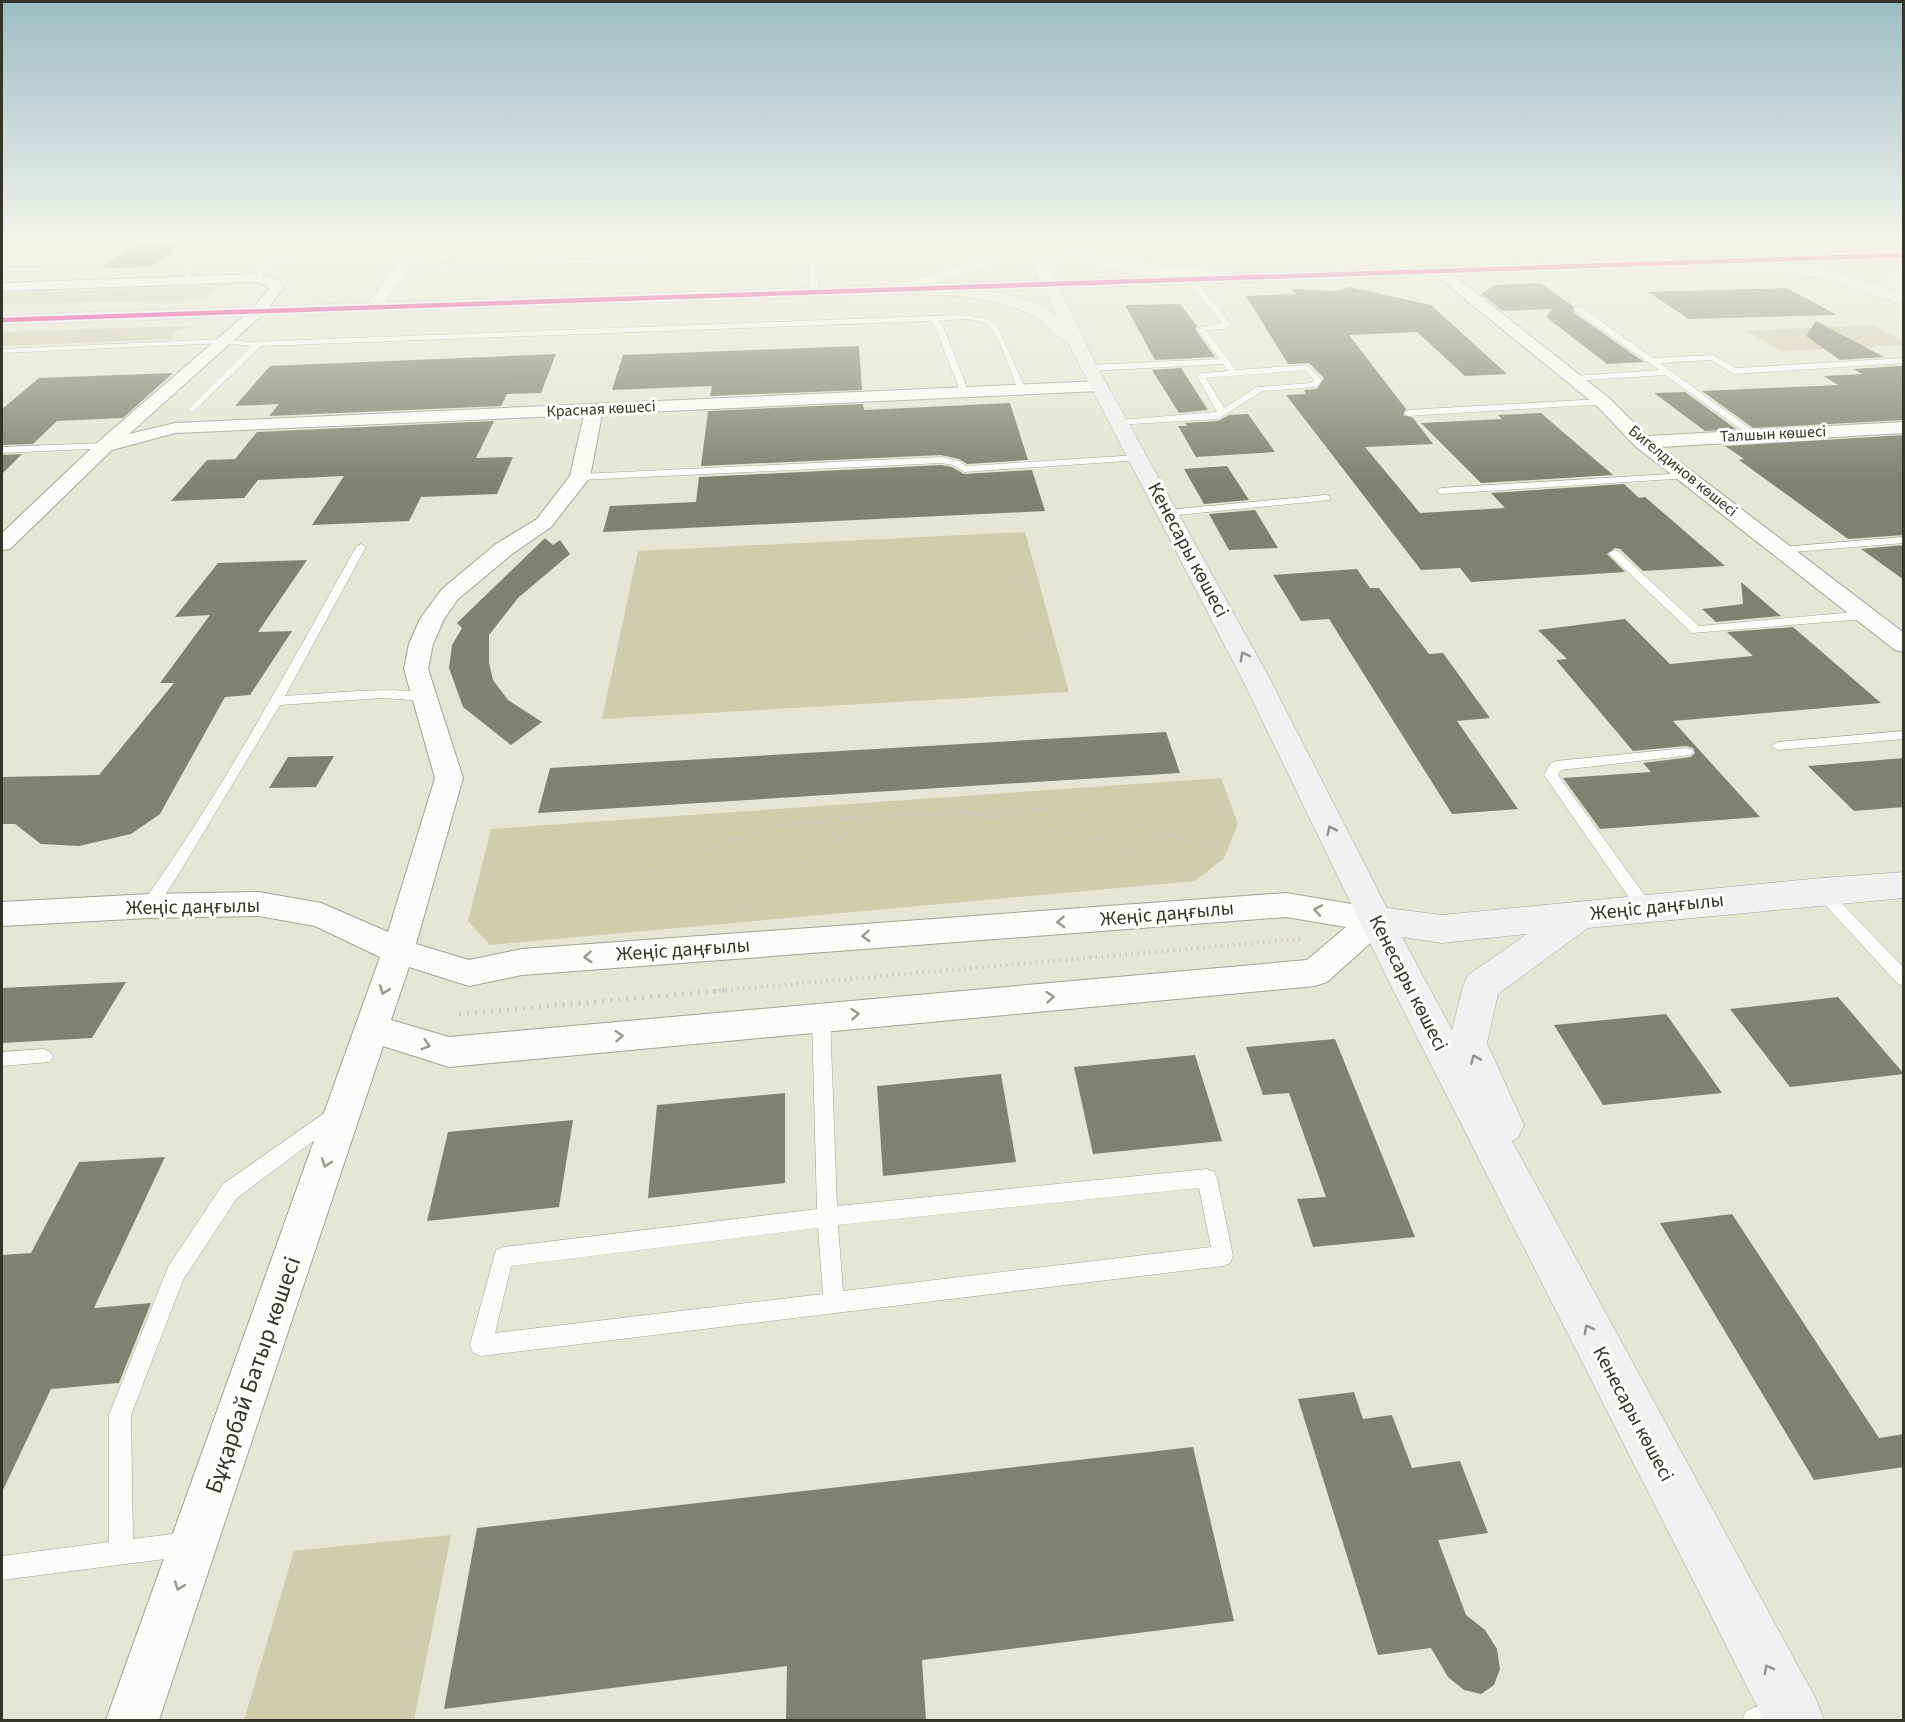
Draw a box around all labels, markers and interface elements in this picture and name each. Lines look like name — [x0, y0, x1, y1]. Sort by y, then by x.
street label: Красная көшесі — [546, 395, 656, 423]
street label: Бигелдинов көшесі — [1624, 420, 1742, 522]
street label: Талшын көшесі — [1719, 420, 1827, 448]
street label: Кенесары көшесі — [1141, 477, 1235, 623]
one-way arrow — [1240, 651, 1251, 662]
one-way arrow — [1326, 825, 1338, 836]
street label: Жеңіс даңғылы — [1589, 886, 1725, 928]
street label: Жеңіс даңғылы — [126, 892, 260, 922]
street label: Жеңіс даңғылы — [1099, 894, 1235, 934]
one-way arrow — [1313, 905, 1322, 917]
street label: Кенесары көшесі — [1362, 910, 1454, 1056]
one-way arrow — [1056, 916, 1065, 929]
one-way arrow — [862, 929, 871, 942]
street label: Жеңіс даңғылы — [615, 931, 751, 969]
one-way arrow — [583, 950, 593, 963]
one-way arrow — [379, 984, 392, 994]
one-way arrow — [1045, 990, 1054, 1003]
one-way arrow — [851, 1008, 860, 1021]
one-way arrow — [615, 1030, 624, 1043]
one-way arrow — [420, 1038, 431, 1050]
one-way arrow — [1471, 1054, 1483, 1065]
one-way arrow — [320, 1158, 333, 1168]
street label: Бұқарбай Батыр көшесі — [196, 1252, 310, 1498]
one-way arrow — [1584, 1324, 1596, 1335]
street label: Кенесары көшесі — [1586, 1341, 1680, 1487]
one-way arrow — [174, 1580, 187, 1591]
one-way arrow — [1763, 1664, 1775, 1675]

